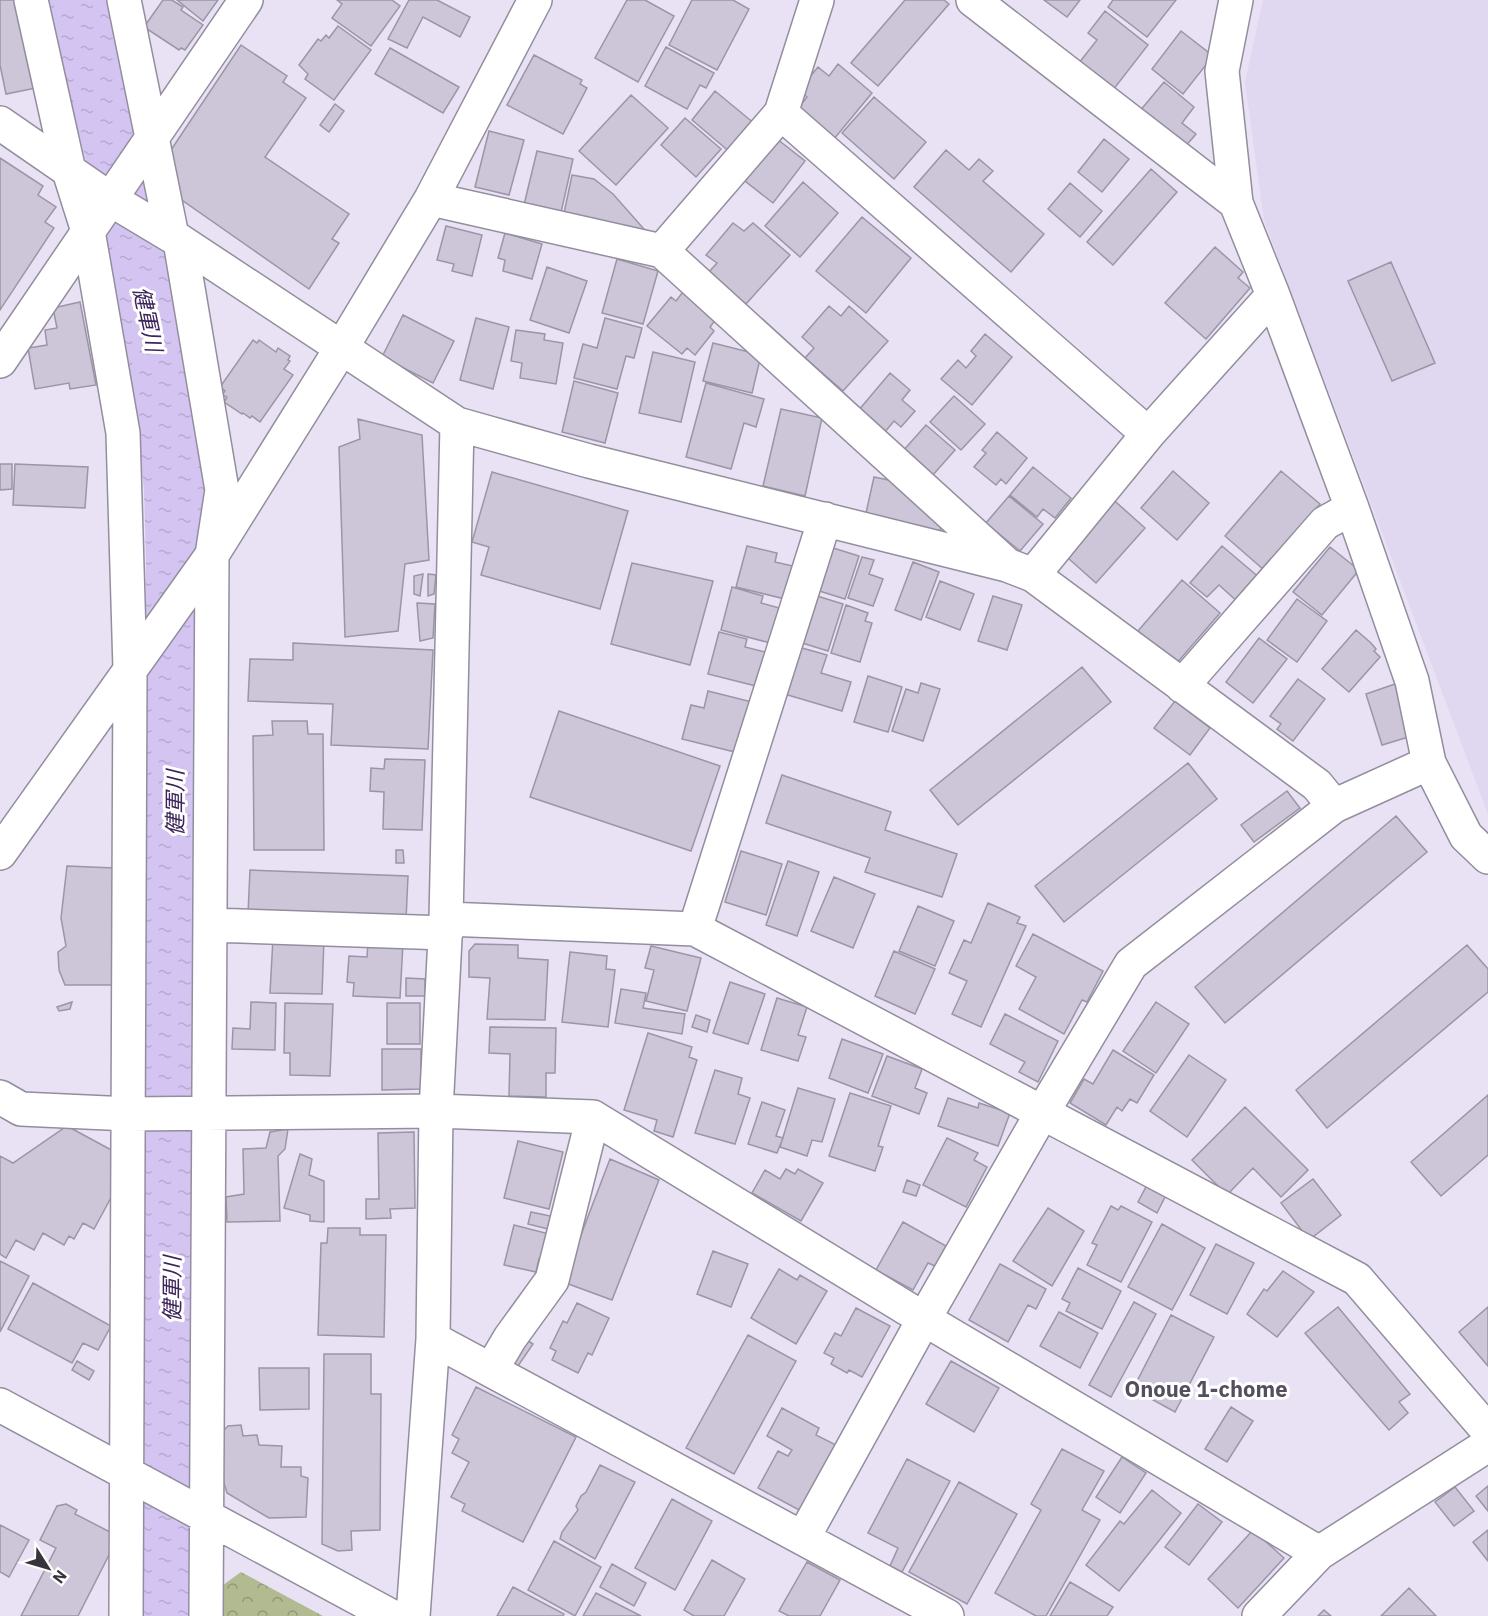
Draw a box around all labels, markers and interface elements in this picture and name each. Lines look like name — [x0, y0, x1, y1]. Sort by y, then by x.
water label: 健軍川 — [127, 284, 170, 356]
water label: 健軍川 — [160, 768, 189, 836]
water label: 健軍川 — [157, 1254, 186, 1322]
district label: Onoue 1-chome — [1124, 1374, 1288, 1403]
north arrow — [18, 1538, 78, 1598]
text: N — [49, 1566, 71, 1588]

